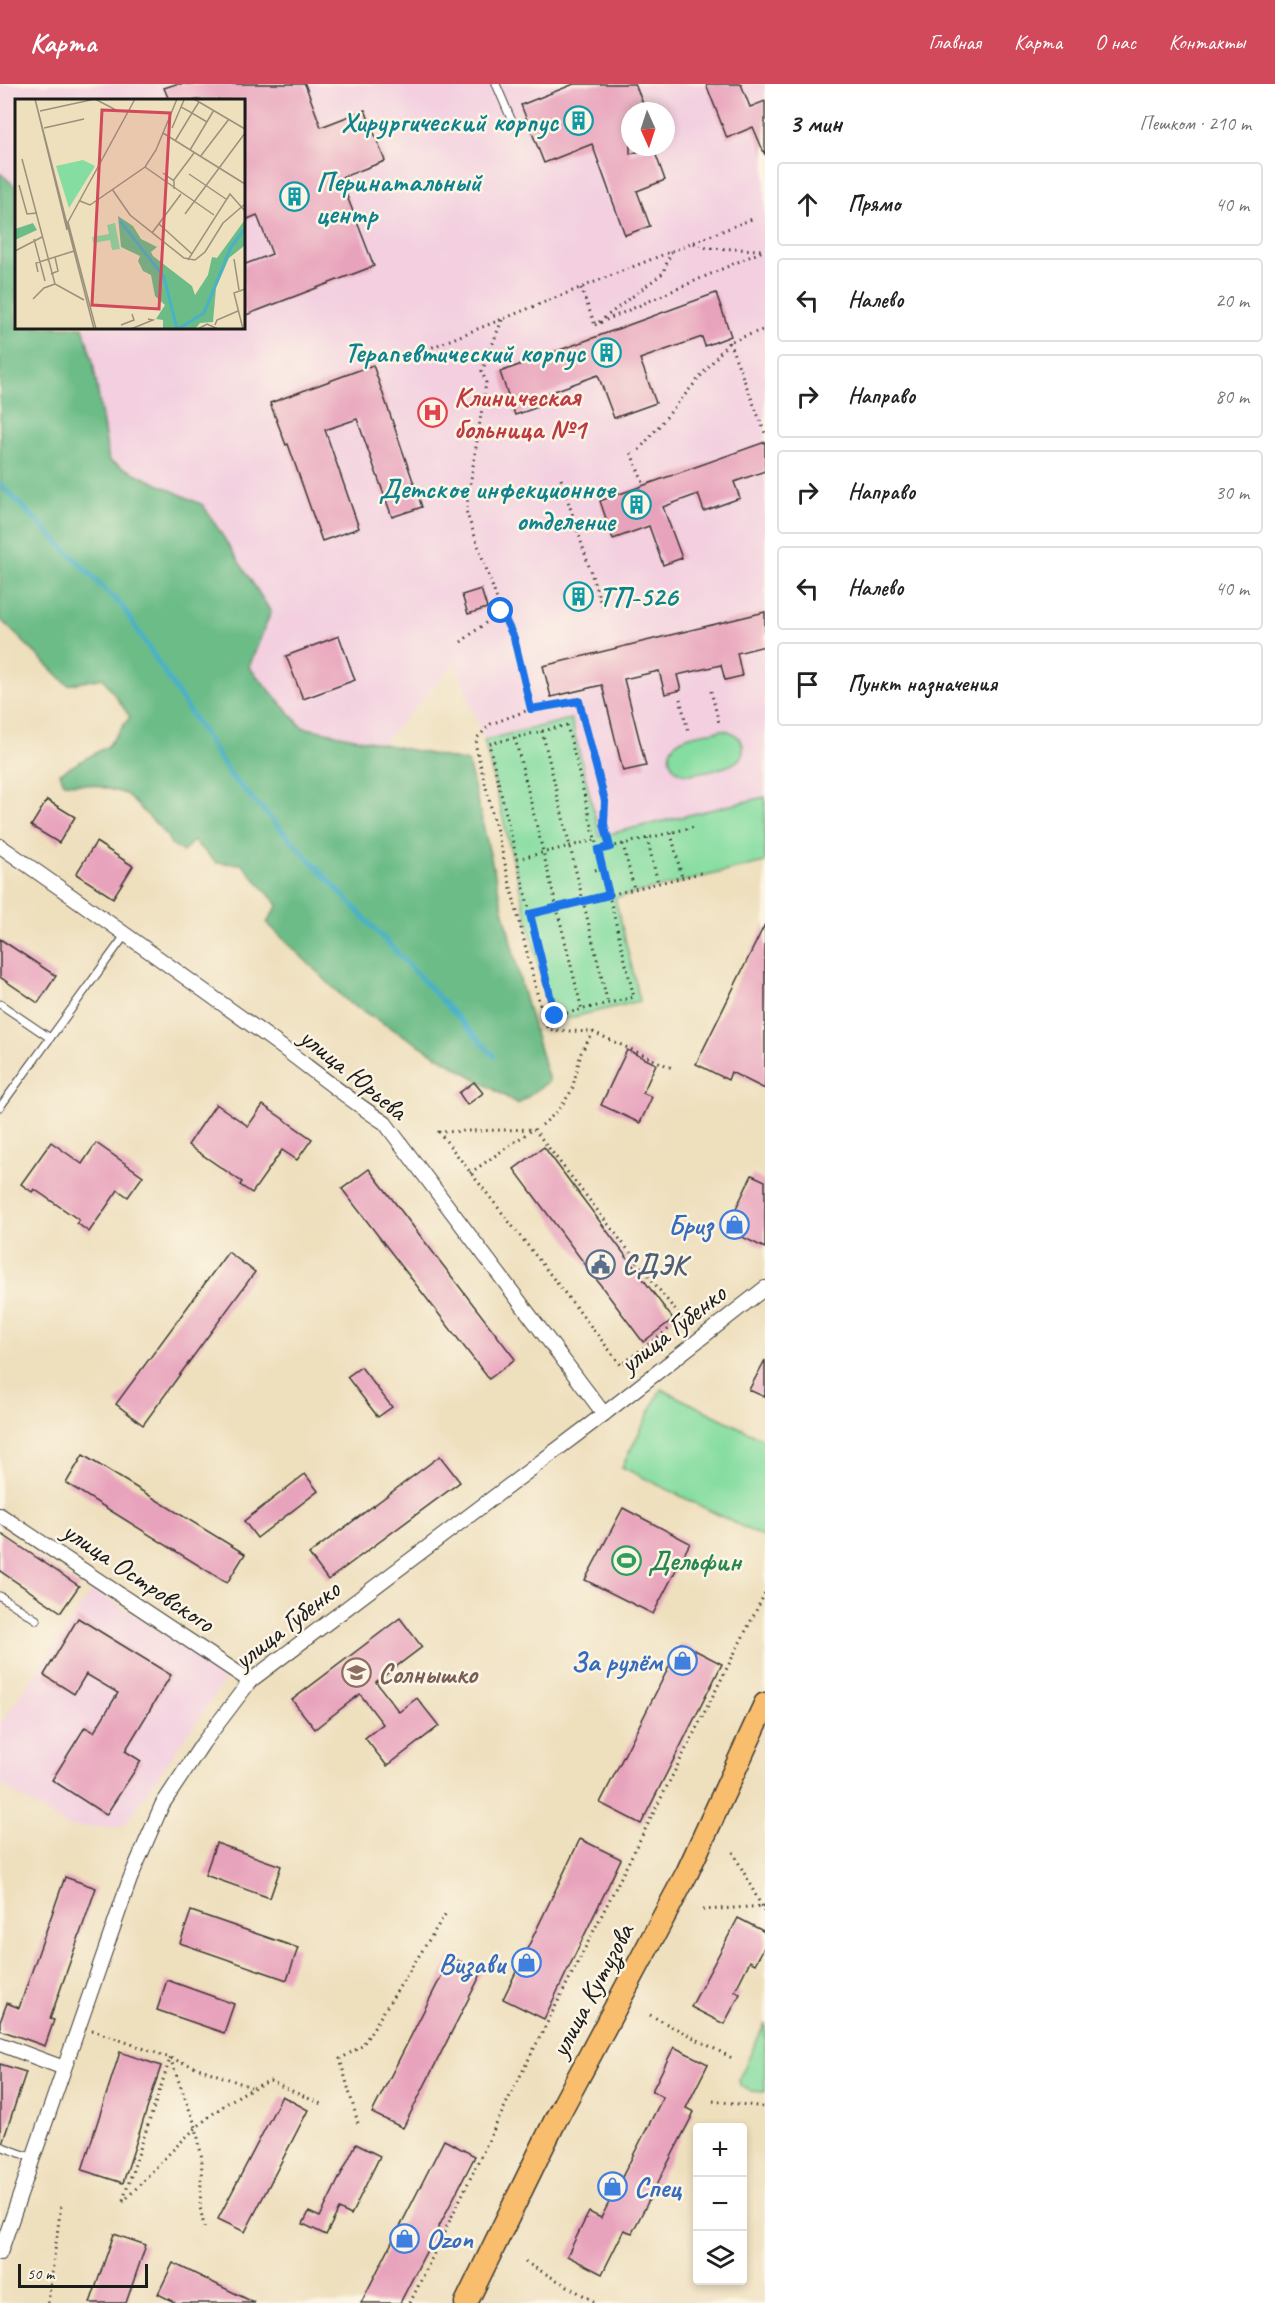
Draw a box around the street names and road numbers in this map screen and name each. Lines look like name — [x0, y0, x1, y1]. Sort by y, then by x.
street label: улица Юрьева — [291, 1018, 416, 1129]
street label: улица Губенко — [610, 1275, 734, 1382]
street label: улица Островского — [55, 1512, 223, 1641]
street label: улица Губенко — [224, 1571, 348, 1678]
street label: улица Кутузова — [541, 1916, 643, 2065]

